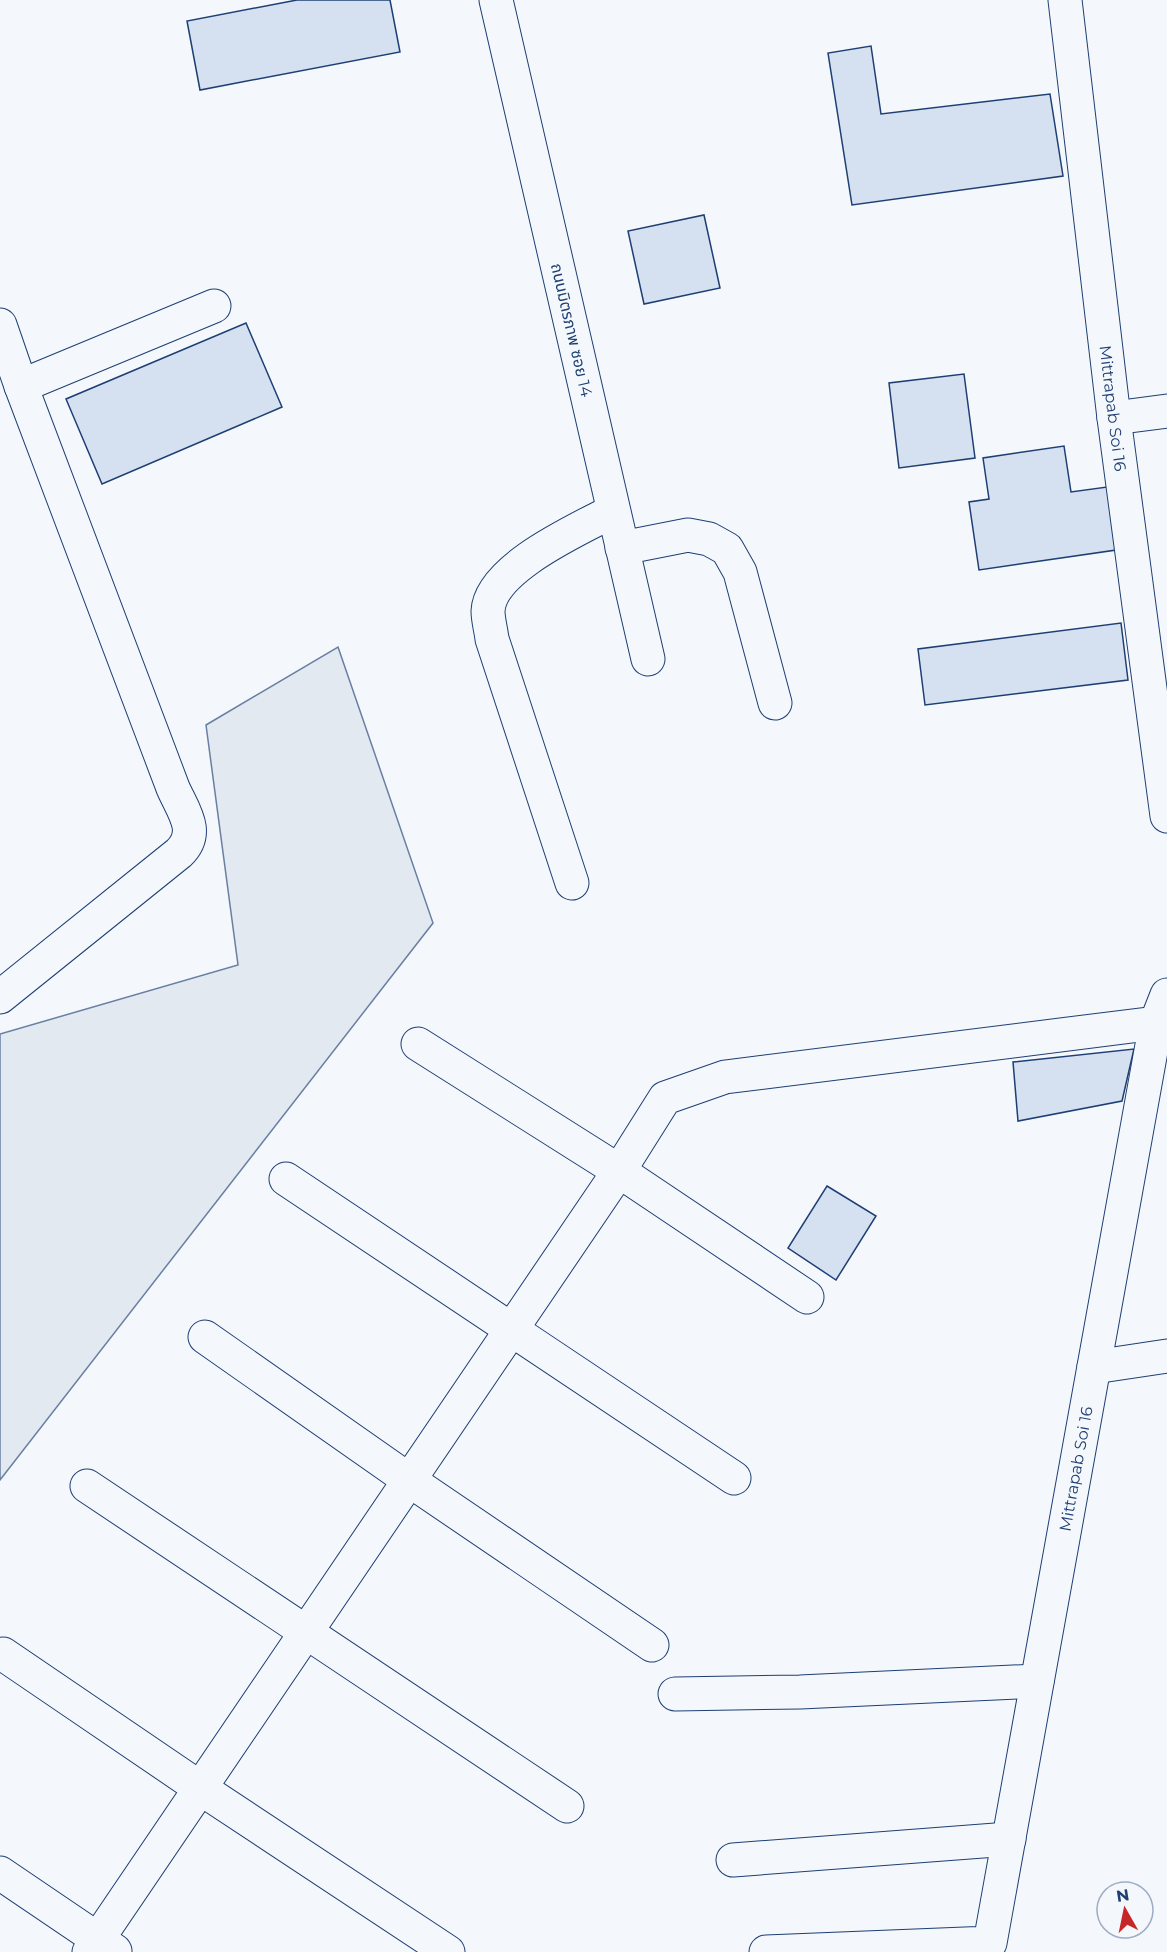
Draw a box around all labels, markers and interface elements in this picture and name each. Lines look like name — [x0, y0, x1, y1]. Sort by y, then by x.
street label: ถนนมิตรภาพ ซอย 14 — [547, 261, 596, 399]
street label: Mittrapab Soi 16 — [1096, 344, 1130, 473]
street label: Mittrapab Soi 16 — [1055, 1405, 1097, 1533]
north arrow — [1095, 1880, 1155, 1940]
text: N — [1115, 1885, 1131, 1906]

